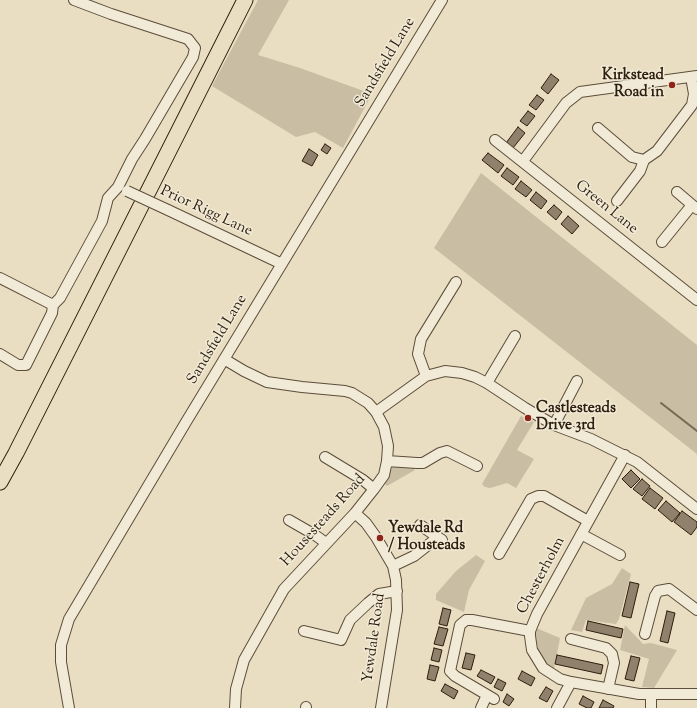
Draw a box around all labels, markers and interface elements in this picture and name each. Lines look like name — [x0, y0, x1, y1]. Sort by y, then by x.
street label: Sandsfield Lane — [352, 15, 420, 111]
place label: Kirkstead Road in — [602, 67, 664, 102]
marker: Kirkstead Road in — [667, 80, 677, 90]
street label: Green Lane — [571, 177, 641, 239]
street label: Prior Rigg Lane — [157, 183, 255, 241]
street label: Sandsfield Lane — [184, 292, 252, 388]
place label: Castlesteads Drive 3rd — [536, 400, 616, 435]
marker: Castlesteads Drive 3rd — [523, 413, 533, 423]
street label: Housesteads Road — [278, 471, 370, 571]
place label: Yewdale Rd / Housteads — [388, 520, 465, 555]
marker: Yewdale Rd / Housteads — [375, 533, 385, 543]
street label: Chesterholm — [514, 534, 570, 618]
street label: Yewdale Road — [360, 592, 390, 684]

